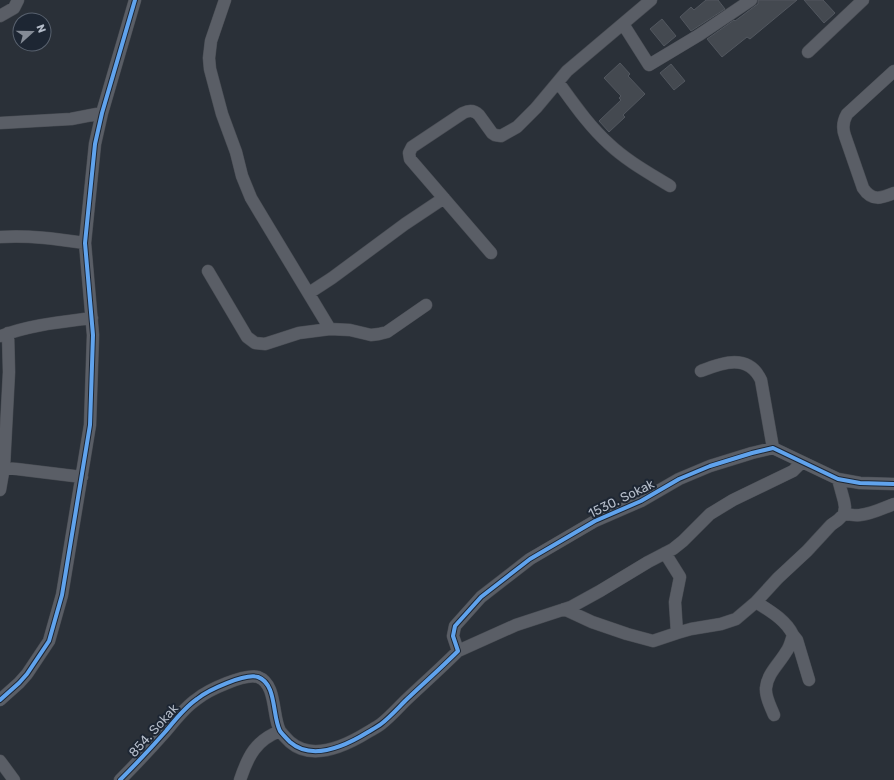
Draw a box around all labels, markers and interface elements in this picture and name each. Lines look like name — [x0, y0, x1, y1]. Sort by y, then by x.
north arrow — [12, 12, 52, 52]
text: N — [33, 23, 48, 35]
street label: 1530. Sokak — [586, 476, 657, 521]
street label: 854. Sokak — [126, 700, 181, 760]

